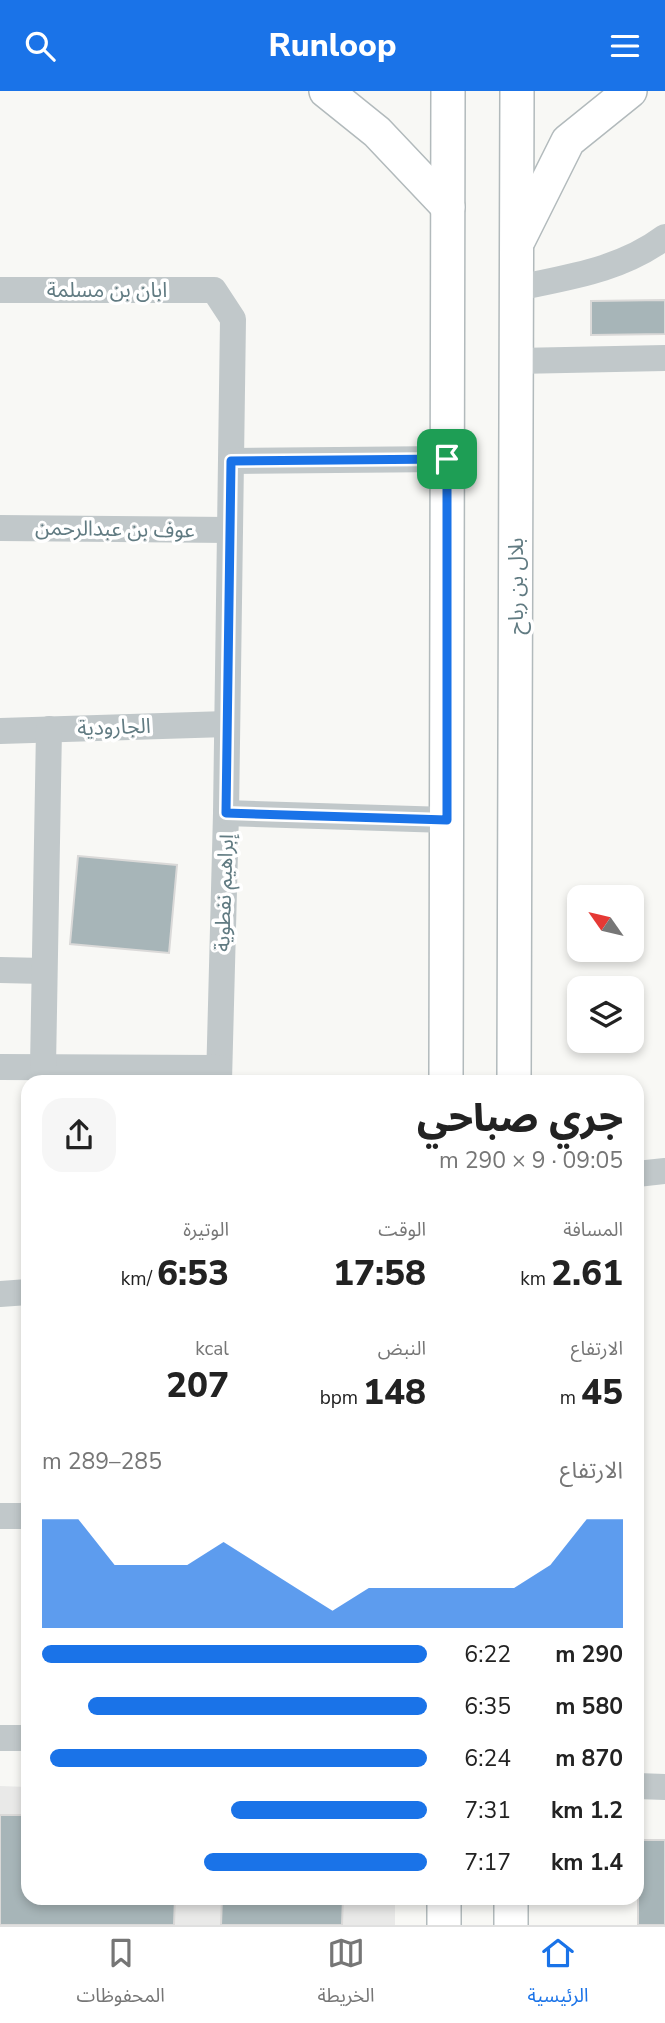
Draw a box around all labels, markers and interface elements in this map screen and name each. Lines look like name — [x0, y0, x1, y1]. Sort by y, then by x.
text: Runloop — [269, 24, 396, 67]
icon: search — [21, 27, 59, 65]
icon: menu — [606, 27, 644, 65]
street label: ابان بن مسلمة — [47, 276, 167, 304]
pin — [417, 429, 477, 489]
icon: arrive — [428, 440, 466, 478]
street label: عوف بن عبدالرحمن — [35, 514, 195, 544]
street label: بلال بن رباح — [502, 538, 531, 634]
street label: الجارودية — [77, 712, 151, 742]
street label: إبراهيم نفطوية — [208, 833, 241, 952]
north arrow — [567, 885, 644, 963]
map controls — [567, 885, 644, 1053]
button: layers — [567, 976, 644, 1053]
text: جري صباحي — [417, 1093, 623, 1144]
button: share — [42, 1098, 116, 1172]
text: 09:05 · 9 × 290 m — [439, 1145, 623, 1176]
text: الوتيرة — [183, 1217, 229, 1243]
text: الوقت — [378, 1217, 426, 1243]
text: المسافة — [563, 1217, 623, 1243]
text: 6:53 — [157, 1250, 229, 1297]
text: 17:58 — [333, 1250, 426, 1297]
text: 2.61 — [551, 1250, 623, 1297]
text: /km — [121, 1266, 157, 1292]
text: km — [520, 1266, 551, 1292]
text: kcal — [195, 1336, 229, 1362]
text: النبض — [378, 1336, 426, 1362]
text: الارتفاع — [571, 1336, 623, 1362]
text: 207 — [166, 1362, 229, 1409]
text: 148 — [363, 1369, 426, 1416]
text: 45 — [581, 1369, 623, 1416]
text: bpm — [320, 1385, 363, 1411]
text: m — [560, 1385, 581, 1411]
text: 285–289 m — [42, 1446, 162, 1477]
text: الارتفاع — [560, 1455, 623, 1486]
text: 6:22 — [464, 1639, 511, 1670]
text: 290 m — [555, 1639, 623, 1670]
text: 6:35 — [464, 1691, 511, 1722]
text: 580 m — [555, 1691, 623, 1722]
text: 6:24 — [464, 1743, 511, 1774]
text: 870 m — [555, 1743, 623, 1774]
text: 7:31 — [464, 1795, 511, 1826]
text: 1.2 km — [551, 1795, 623, 1826]
text: 7:17 — [464, 1847, 511, 1878]
text: 1.4 km — [551, 1847, 623, 1878]
tab: المحفوظات — [76, 1934, 165, 2016]
tab: الخريطة — [318, 1934, 375, 2016]
tab: الرئيسية — [527, 1934, 589, 2016]

